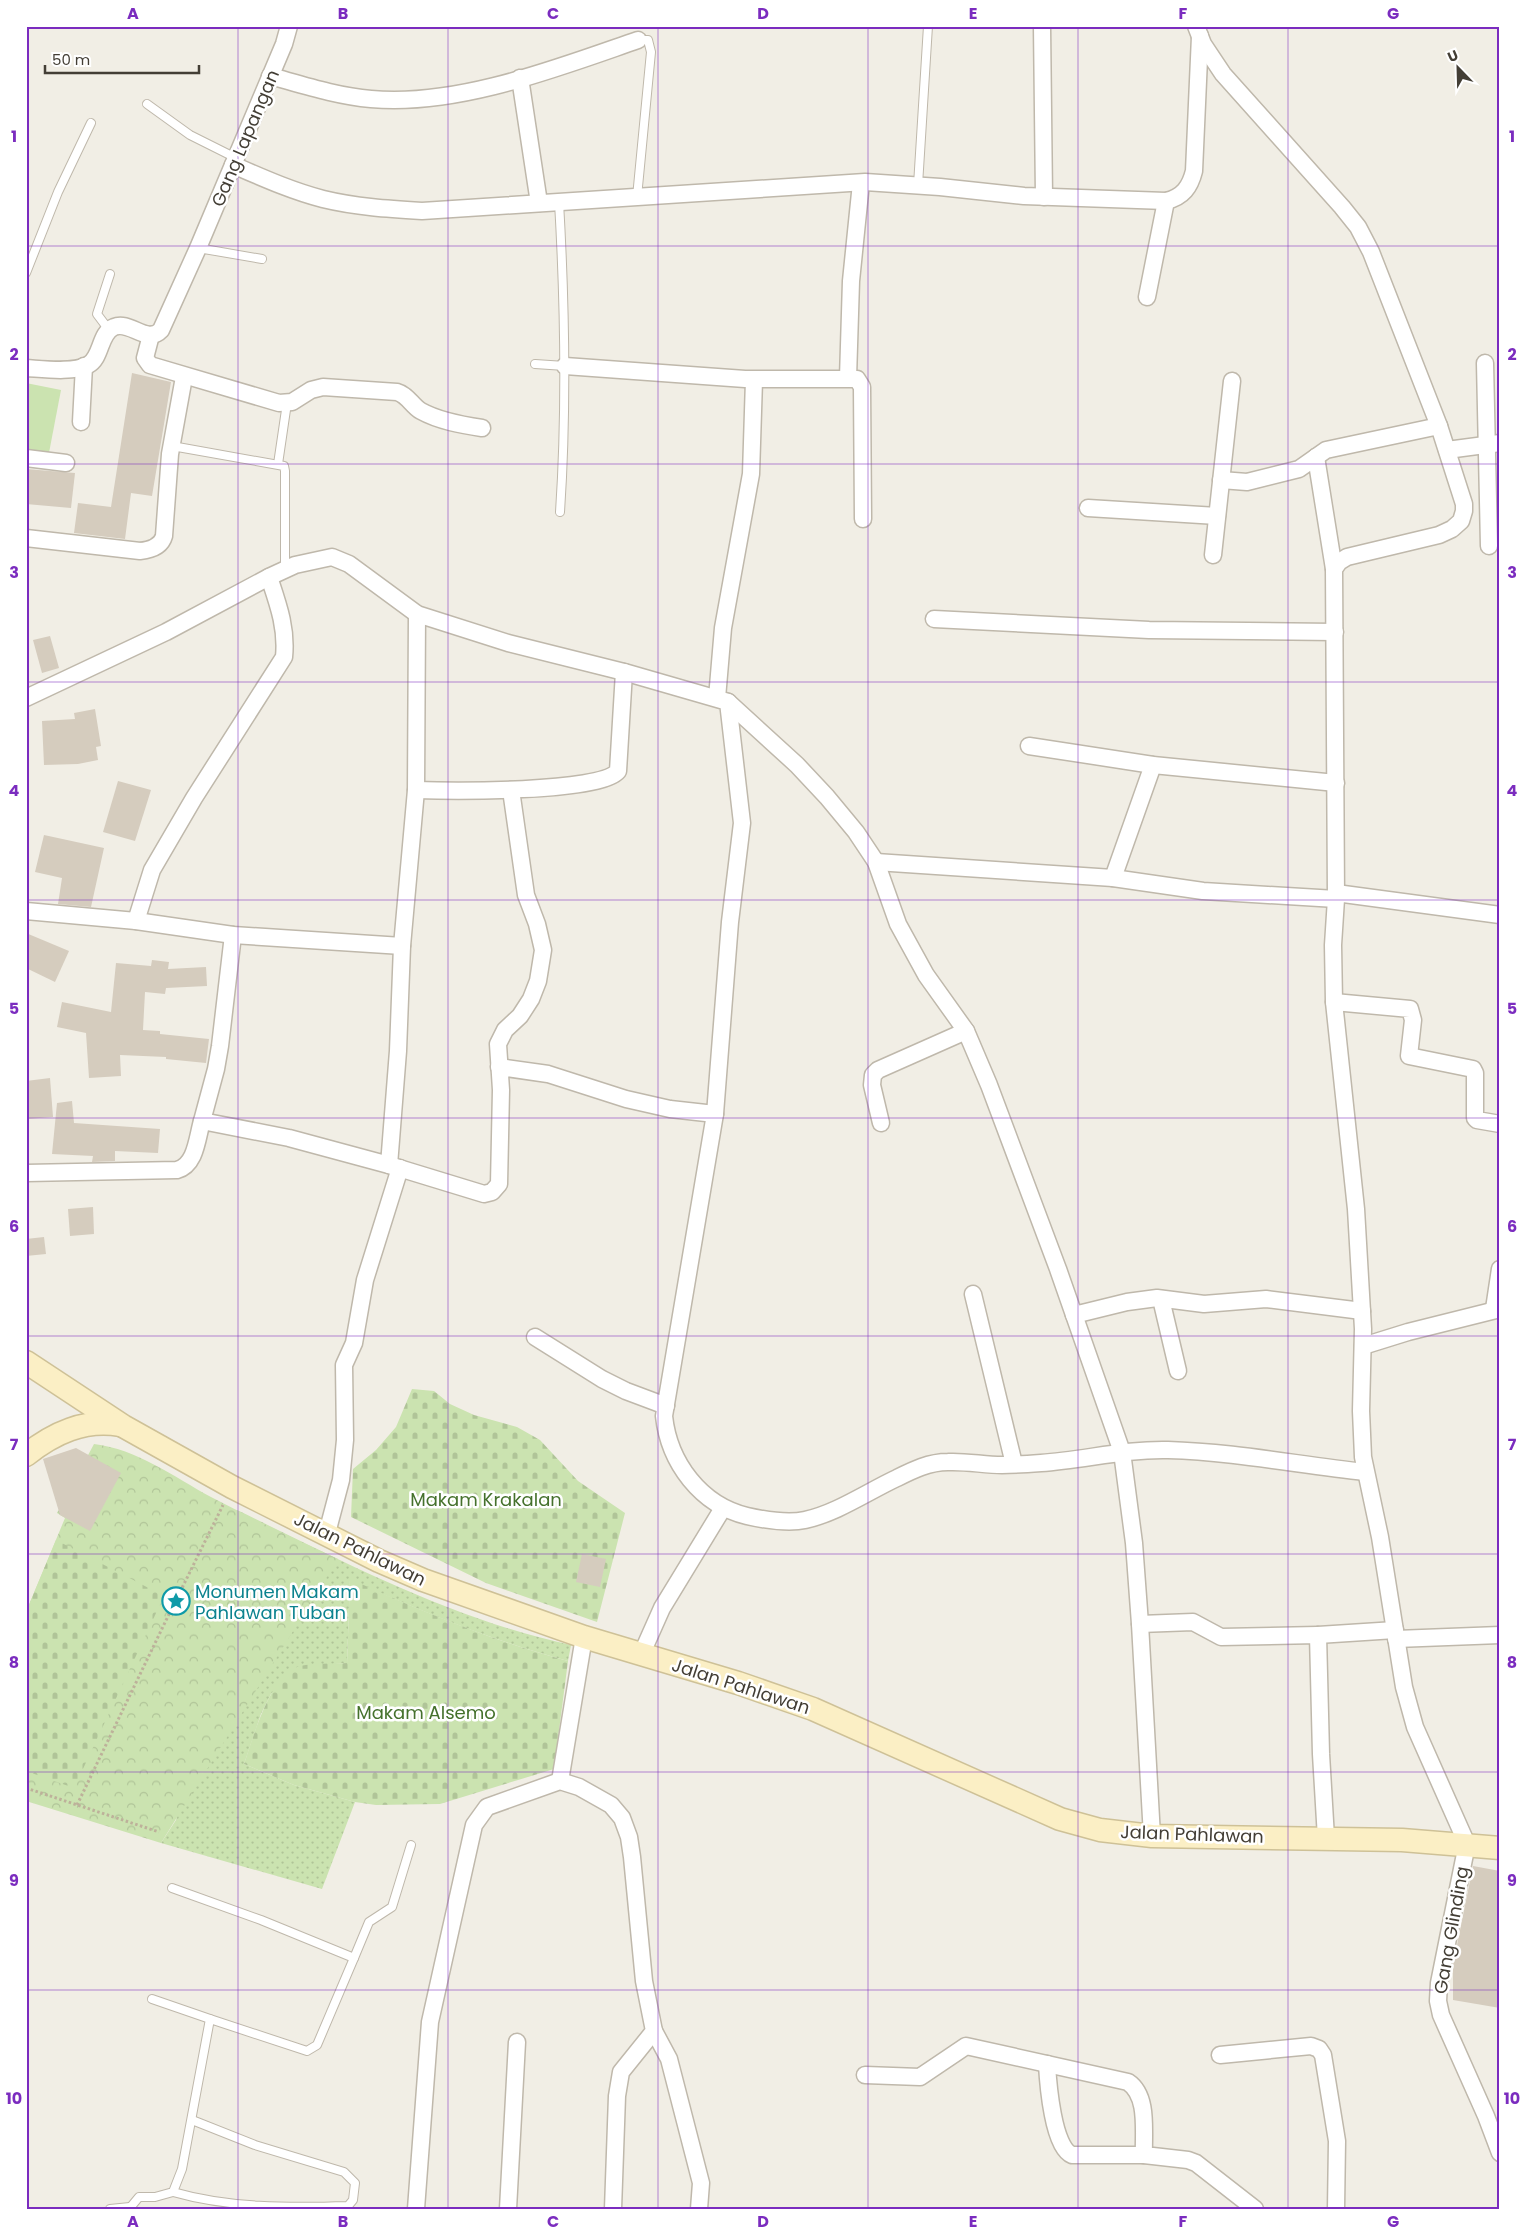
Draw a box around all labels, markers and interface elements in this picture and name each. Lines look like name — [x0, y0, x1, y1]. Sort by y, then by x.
text: A — [127, 2, 139, 25]
text: B — [338, 2, 348, 25]
text: C — [547, 2, 559, 25]
text: D — [757, 2, 769, 25]
text: E — [969, 2, 977, 25]
text: F — [1179, 2, 1188, 25]
text: G — [1387, 2, 1399, 25]
scale bar — [45, 42, 199, 74]
north arrow — [1434, 42, 1484, 92]
text: U — [1444, 45, 1461, 67]
text: 50 m — [52, 49, 90, 70]
street label: Gang Lapangan — [205, 66, 285, 210]
text: 1 — [11, 125, 17, 148]
text: 1 — [1509, 125, 1515, 148]
text: 2 — [9, 343, 19, 366]
text: 2 — [1507, 343, 1517, 366]
text: 3 — [9, 561, 19, 584]
text: 3 — [1507, 561, 1517, 584]
text: 4 — [9, 779, 20, 802]
text: 4 — [1507, 779, 1518, 802]
text: 5 — [9, 997, 19, 1020]
text: 5 — [1507, 997, 1517, 1020]
text: 6 — [9, 1215, 19, 1238]
text: 6 — [1507, 1215, 1517, 1238]
text: 7 — [10, 1433, 19, 1456]
text: 7 — [1508, 1433, 1517, 1456]
park label: Makam Krakalan — [410, 1487, 562, 1512]
street label: Jalan Pahlawan — [290, 1506, 430, 1592]
place label: Monumen Makam Pahlawan Tuban — [195, 1579, 359, 1625]
place icon: Monumen Makam Pahlawan Tuban — [161, 1586, 191, 1616]
text: 8 — [9, 1651, 19, 1674]
text: 8 — [1507, 1651, 1517, 1674]
street label: Jalan Pahlawan — [669, 1652, 813, 1720]
park label: Makam Alsemo — [356, 1700, 496, 1725]
street label: Jalan Pahlawan — [1120, 1819, 1264, 1849]
street label: Gang Glinding — [1427, 1864, 1475, 1996]
text: 9 — [9, 1869, 19, 1892]
text: 9 — [1507, 1869, 1517, 1892]
text: 10 — [6, 2087, 22, 2110]
text: 10 — [1504, 2087, 1520, 2110]
text: A — [127, 2210, 139, 2233]
text: B — [338, 2210, 348, 2233]
text: C — [547, 2210, 559, 2233]
text: D — [757, 2210, 769, 2233]
text: E — [969, 2210, 977, 2233]
text: F — [1179, 2210, 1188, 2233]
text: G — [1387, 2210, 1399, 2233]

